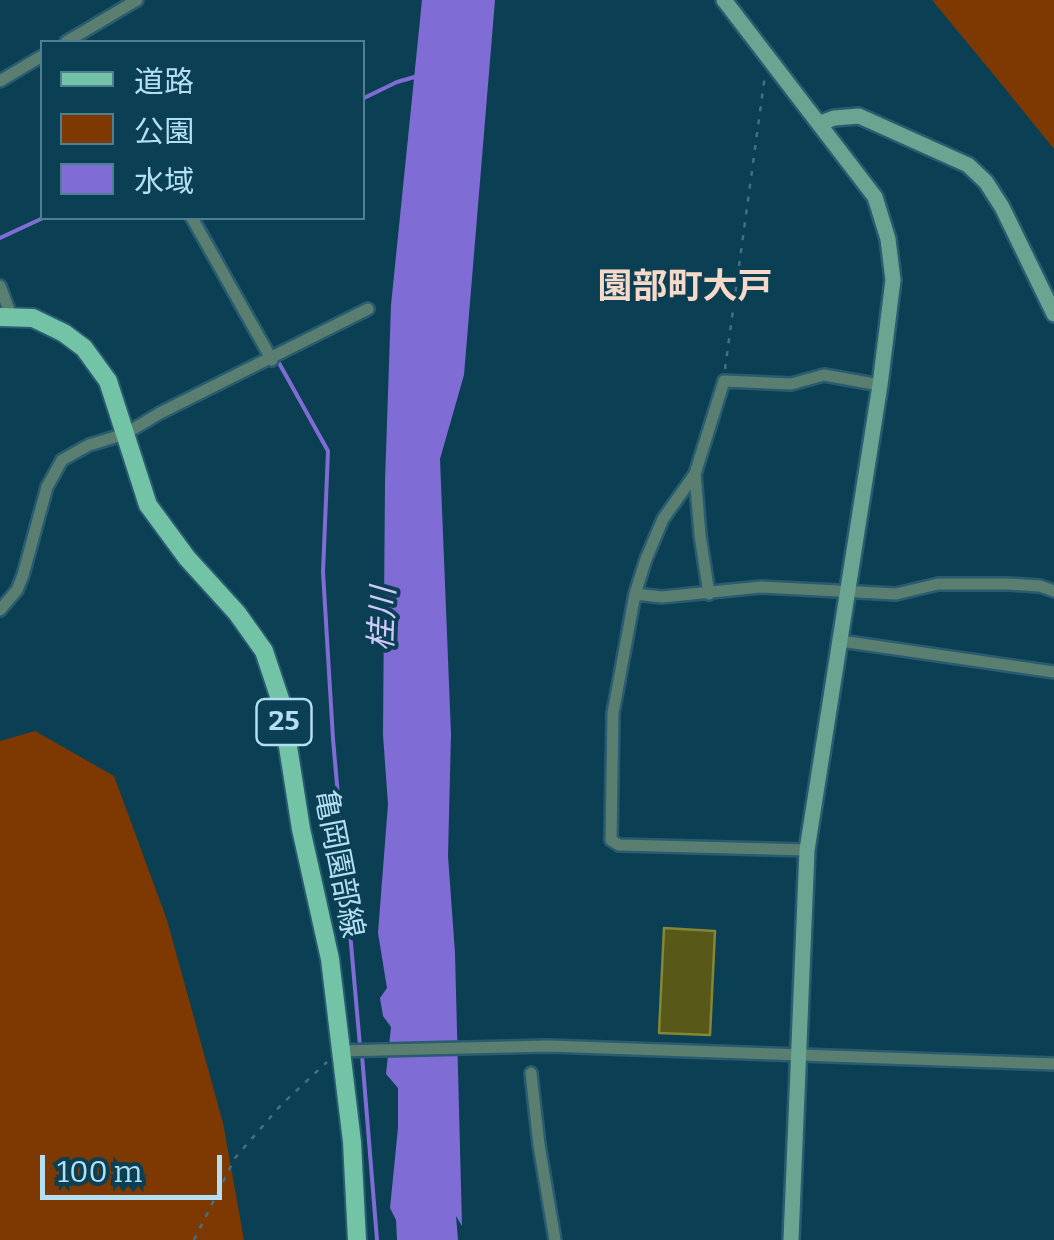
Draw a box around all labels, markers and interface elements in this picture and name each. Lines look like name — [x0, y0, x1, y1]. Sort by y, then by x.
legend — [40, 40, 365, 220]
text: 道路 — [134, 64, 194, 100]
text: 公園 — [134, 114, 194, 150]
text: 水域 — [134, 164, 194, 200]
district label: 園部町大戸 — [598, 267, 772, 309]
water label: 桂川 — [364, 586, 404, 652]
road number: 25 — [256, 699, 312, 745]
street label: 亀岡園部線 — [306, 787, 370, 941]
scale bar — [45, 1135, 228, 1197]
text: 100 m — [57, 1154, 142, 1190]

